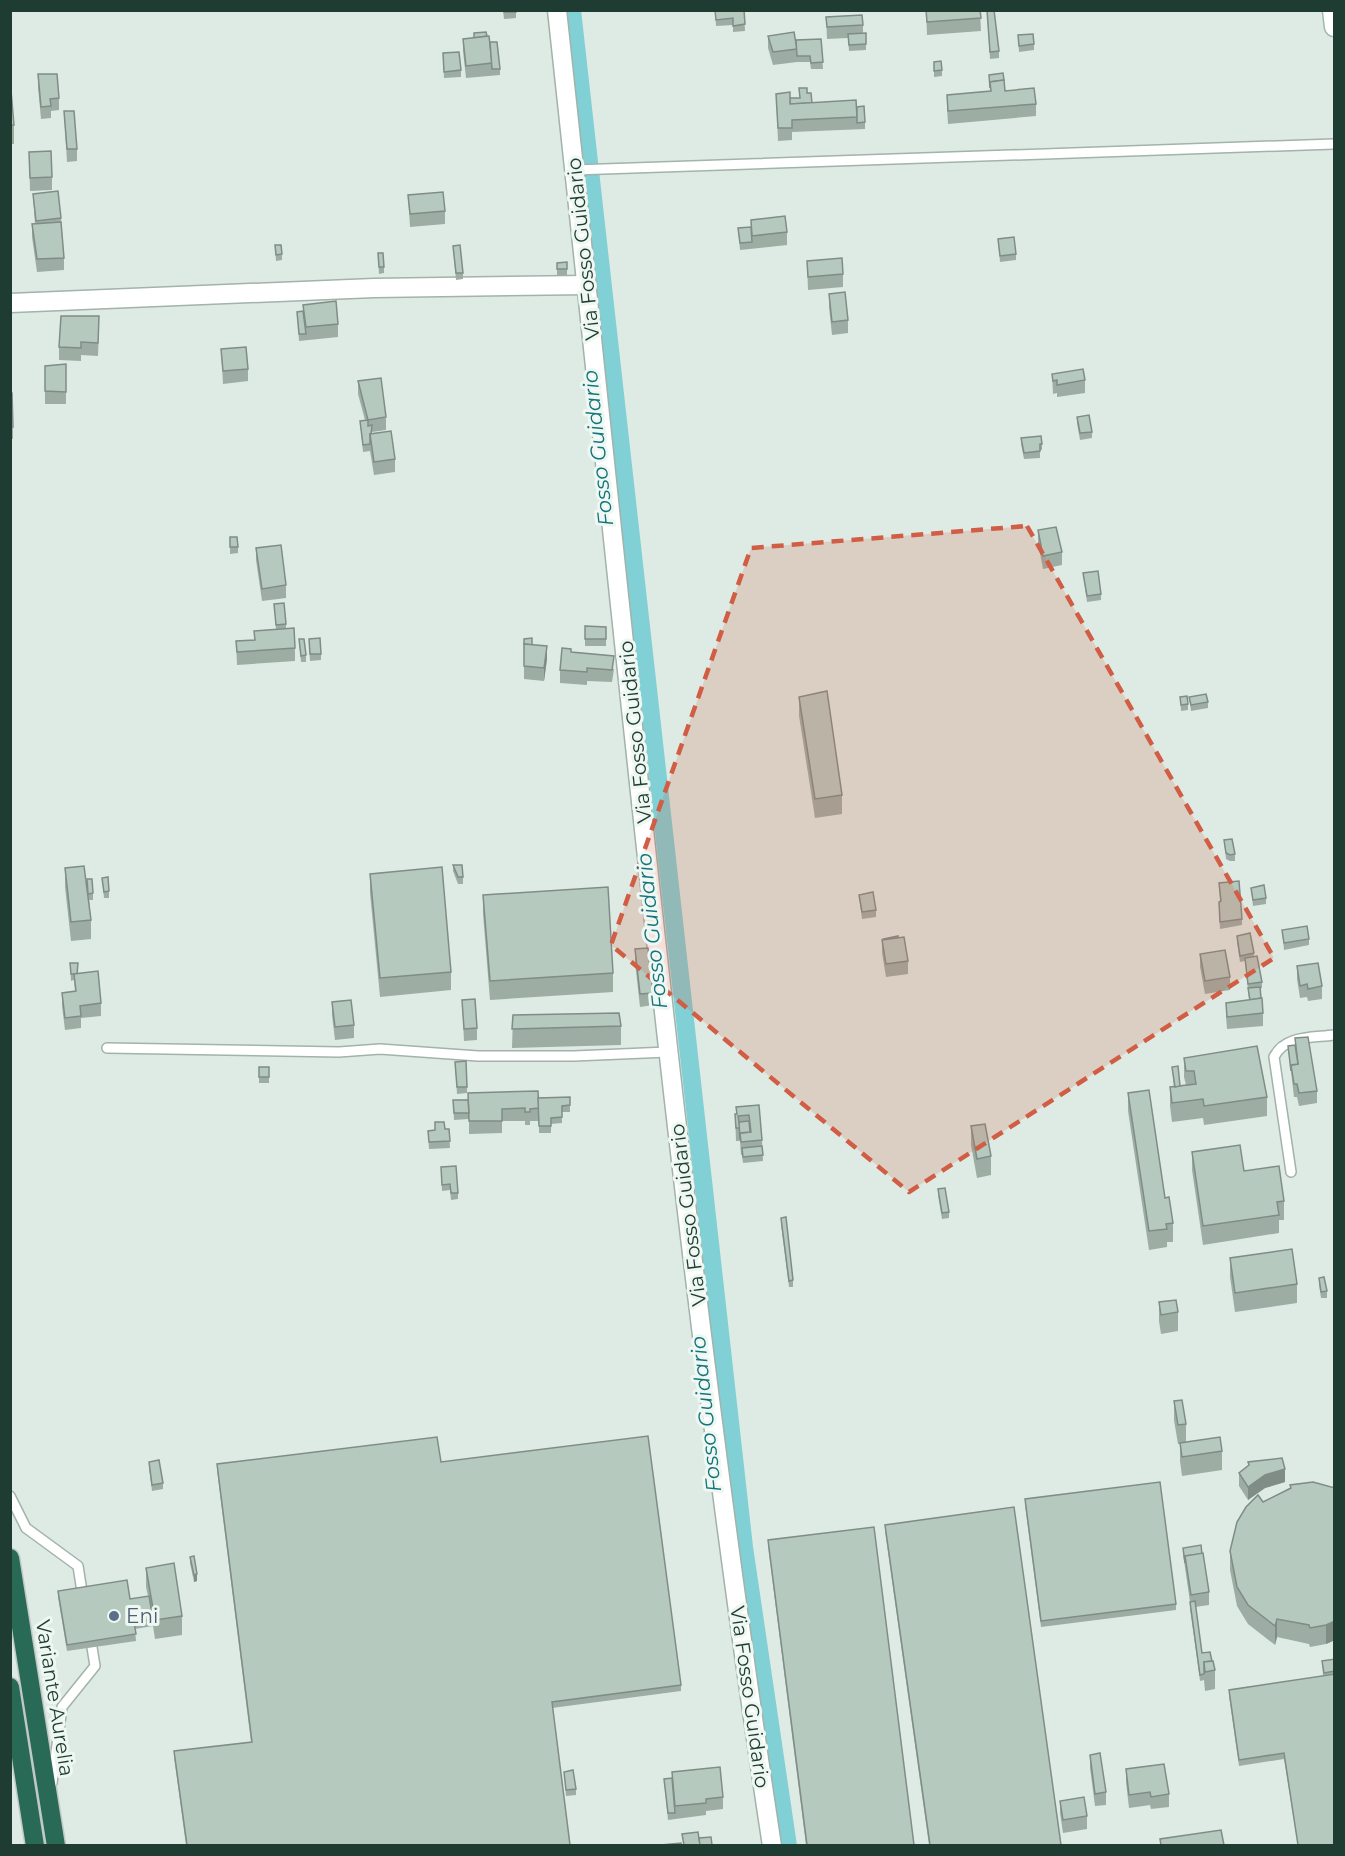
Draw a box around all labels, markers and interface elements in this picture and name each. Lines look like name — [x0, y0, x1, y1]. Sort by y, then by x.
street label: Via Fosso Guidario — [561, 156, 605, 342]
water label: Fosso Guidario — [577, 369, 618, 527]
street label: Via Fosso Guidario — [613, 639, 657, 825]
water label: Fosso Guidario — [631, 852, 672, 1010]
street label: Via Fosso Guidario — [665, 1122, 711, 1308]
water label: Fosso Guidario — [685, 1335, 726, 1493]
place label: Eni — [126, 1604, 158, 1628]
street label: Via Fosso Guidario — [725, 1604, 775, 1790]
marker: Eni — [107, 1609, 121, 1623]
street label: Variante Aurelia — [31, 1618, 79, 1778]

